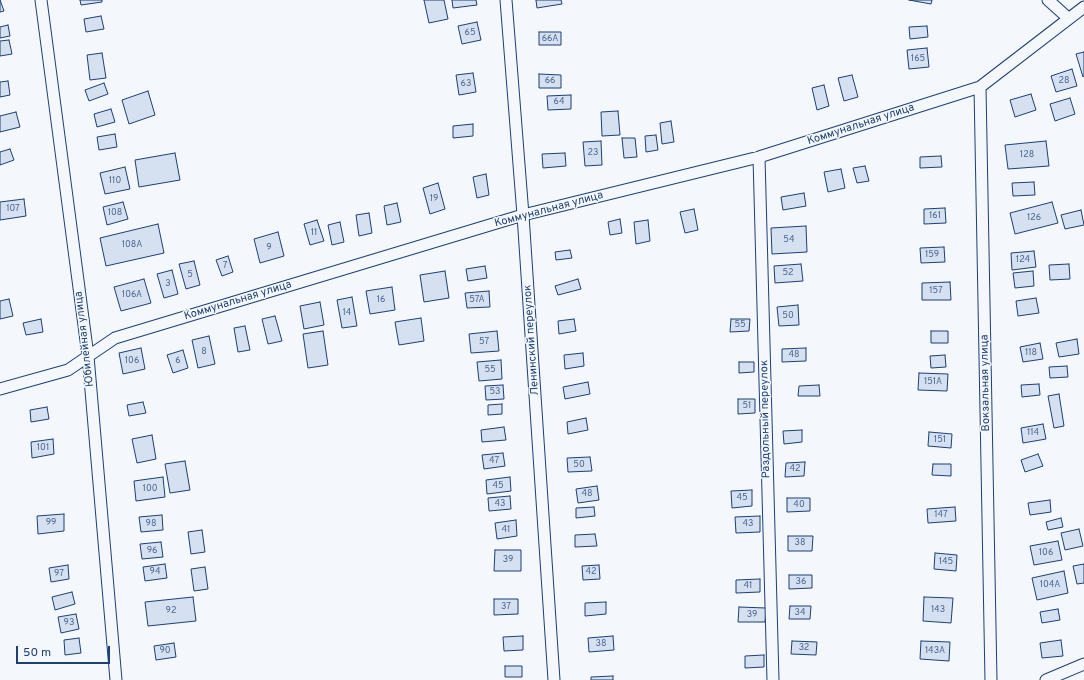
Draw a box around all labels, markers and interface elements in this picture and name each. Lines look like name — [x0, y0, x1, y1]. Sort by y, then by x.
house number: 65 — [465, 28, 475, 38]
house number: 66А — [542, 34, 558, 44]
house number: 165 — [911, 54, 925, 64]
house number: 66 — [545, 76, 555, 86]
house number: 28 — [1058, 76, 1070, 86]
house number: 63 — [461, 79, 471, 89]
house number: 64 — [554, 97, 564, 107]
street label: Коммунальная улица — [806, 101, 916, 149]
house number: 23 — [588, 148, 598, 158]
house number: 128 — [1020, 150, 1034, 160]
house number: 110 — [109, 176, 121, 186]
street label: Коммунальная улица — [493, 189, 605, 231]
house number: 19 — [430, 194, 438, 204]
house number: 107 — [6, 204, 20, 214]
house number: 108 — [108, 208, 122, 218]
house number: 161 — [929, 211, 941, 221]
house number: 126 — [1027, 213, 1041, 223]
house number: 11 — [311, 228, 317, 238]
house number: 54 — [783, 235, 795, 245]
house number: 108А — [122, 240, 142, 250]
house number: 9 — [266, 243, 272, 253]
house number: 159 — [925, 250, 939, 260]
house number: 124 — [1016, 255, 1030, 265]
house number: 7 — [223, 261, 227, 271]
house number: 52 — [782, 268, 794, 278]
house number: 5 — [187, 270, 193, 280]
street label: Коммунальная улица — [183, 278, 293, 324]
house number: 3 — [165, 279, 171, 289]
street label: Ленинский переулок — [522, 284, 542, 396]
house number: 157 — [929, 286, 943, 296]
street label: Юбилейная улица — [73, 290, 97, 388]
house number: 106А — [122, 290, 142, 300]
house number: 16 — [377, 295, 385, 305]
house number: 57А — [469, 295, 485, 305]
house number: 14 — [343, 308, 351, 318]
house number: 50 — [782, 311, 794, 321]
house number: 55 — [734, 320, 746, 330]
street label: Вокзальная улица — [979, 334, 993, 432]
house number: 57 — [479, 337, 489, 347]
house number: 8 — [201, 347, 207, 357]
house number: 118 — [1025, 348, 1037, 358]
house number: 48 — [788, 350, 800, 360]
house number: 106 — [125, 356, 139, 366]
house number: 6 — [175, 356, 181, 366]
street label: Раздольный переулок — [758, 360, 774, 478]
house number: 55 — [484, 365, 496, 375]
house number: 151А — [924, 377, 942, 387]
house number: 53 — [489, 387, 501, 397]
house number: 51 — [743, 401, 751, 411]
house number: 114 — [1027, 428, 1039, 438]
house number: 151 — [934, 435, 946, 445]
house number: 101 — [37, 443, 49, 453]
house number: 47 — [489, 456, 499, 466]
house number: 50 — [573, 460, 585, 470]
house number: 42 — [789, 464, 801, 474]
house number: 45 — [492, 481, 504, 491]
house number: 100 — [143, 484, 157, 494]
house number: 48 — [581, 489, 593, 499]
house number: 45 — [736, 493, 748, 503]
house number: 43 — [494, 499, 506, 509]
house number: 40 — [793, 500, 805, 510]
house number: 147 — [934, 510, 948, 520]
house number: 99 — [46, 518, 56, 528]
house number: 98 — [146, 519, 156, 529]
house number: 43 — [742, 519, 754, 529]
house number: 41 — [502, 525, 510, 535]
house number: 38 — [795, 538, 805, 548]
house number: 96 — [147, 546, 157, 556]
house number: 106 — [1039, 548, 1053, 558]
house number: 39 — [503, 555, 513, 565]
house number: 145 — [939, 557, 953, 567]
house number: 94 — [150, 567, 160, 577]
house number: 42 — [585, 567, 597, 577]
house number: 97 — [54, 569, 64, 579]
house number: 36 — [796, 577, 806, 587]
house number: 104А — [1040, 580, 1060, 590]
house number: 41 — [744, 581, 752, 591]
house number: 37 — [501, 602, 511, 612]
house number: 143 — [931, 605, 945, 615]
house number: 92 — [166, 606, 176, 616]
house number: 34 — [794, 608, 806, 618]
house number: 39 — [747, 610, 757, 620]
house number: 93 — [64, 618, 74, 628]
scale bar — [18, 638, 112, 664]
house number: 38 — [596, 639, 606, 649]
house number: 32 — [799, 643, 809, 653]
text: 50 m — [23, 645, 51, 661]
house number: 90 — [159, 646, 171, 656]
house number: 143А — [925, 646, 945, 656]

